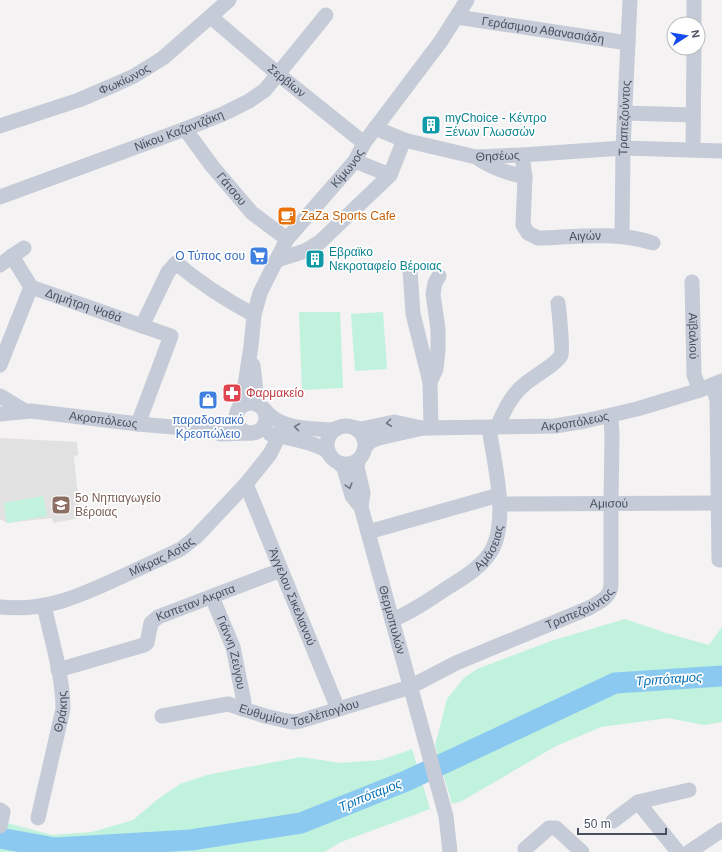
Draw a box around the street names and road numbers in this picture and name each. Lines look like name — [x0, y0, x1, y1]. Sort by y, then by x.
street label: Γεράσιμου Αθανασιάδη — [481, 14, 605, 46]
street label: Φωκίωνος — [97, 61, 153, 98]
street label: Σερβίων — [265, 61, 308, 100]
street label: Τραπεζούντος — [616, 80, 633, 156]
street label: Νίκου Καζαντζάκη — [132, 107, 226, 154]
street label: Κίμωνος — [328, 147, 367, 191]
street label: Θησέως — [475, 148, 520, 164]
street label: Γάτσου — [214, 170, 249, 208]
street label: Αιγών — [569, 229, 601, 244]
street label: Δημήτρη Ψαθά — [43, 286, 124, 325]
street label: Αϊβαλιού — [686, 313, 701, 359]
street label: Ακροπόλεως — [68, 409, 138, 431]
street label: Ακροπόλεως — [541, 409, 610, 433]
street label: Αμισού — [590, 496, 628, 511]
street label: Αμάσειας — [471, 524, 506, 573]
street label: Μίκρας Ασίας — [127, 534, 197, 579]
street label: Άγγελου Σικελιανού — [266, 546, 318, 648]
street label: Καπεταν Ακριτα — [154, 581, 237, 624]
street label: Θερμοπυλών — [376, 584, 408, 656]
street label: Τραπεζούντος — [543, 586, 617, 632]
street label: Γιάννη Ζεύγου — [214, 614, 248, 690]
street label: Θράκης — [51, 690, 70, 734]
street label: Ευθυμίου Τσελέπογλου — [237, 696, 361, 729]

